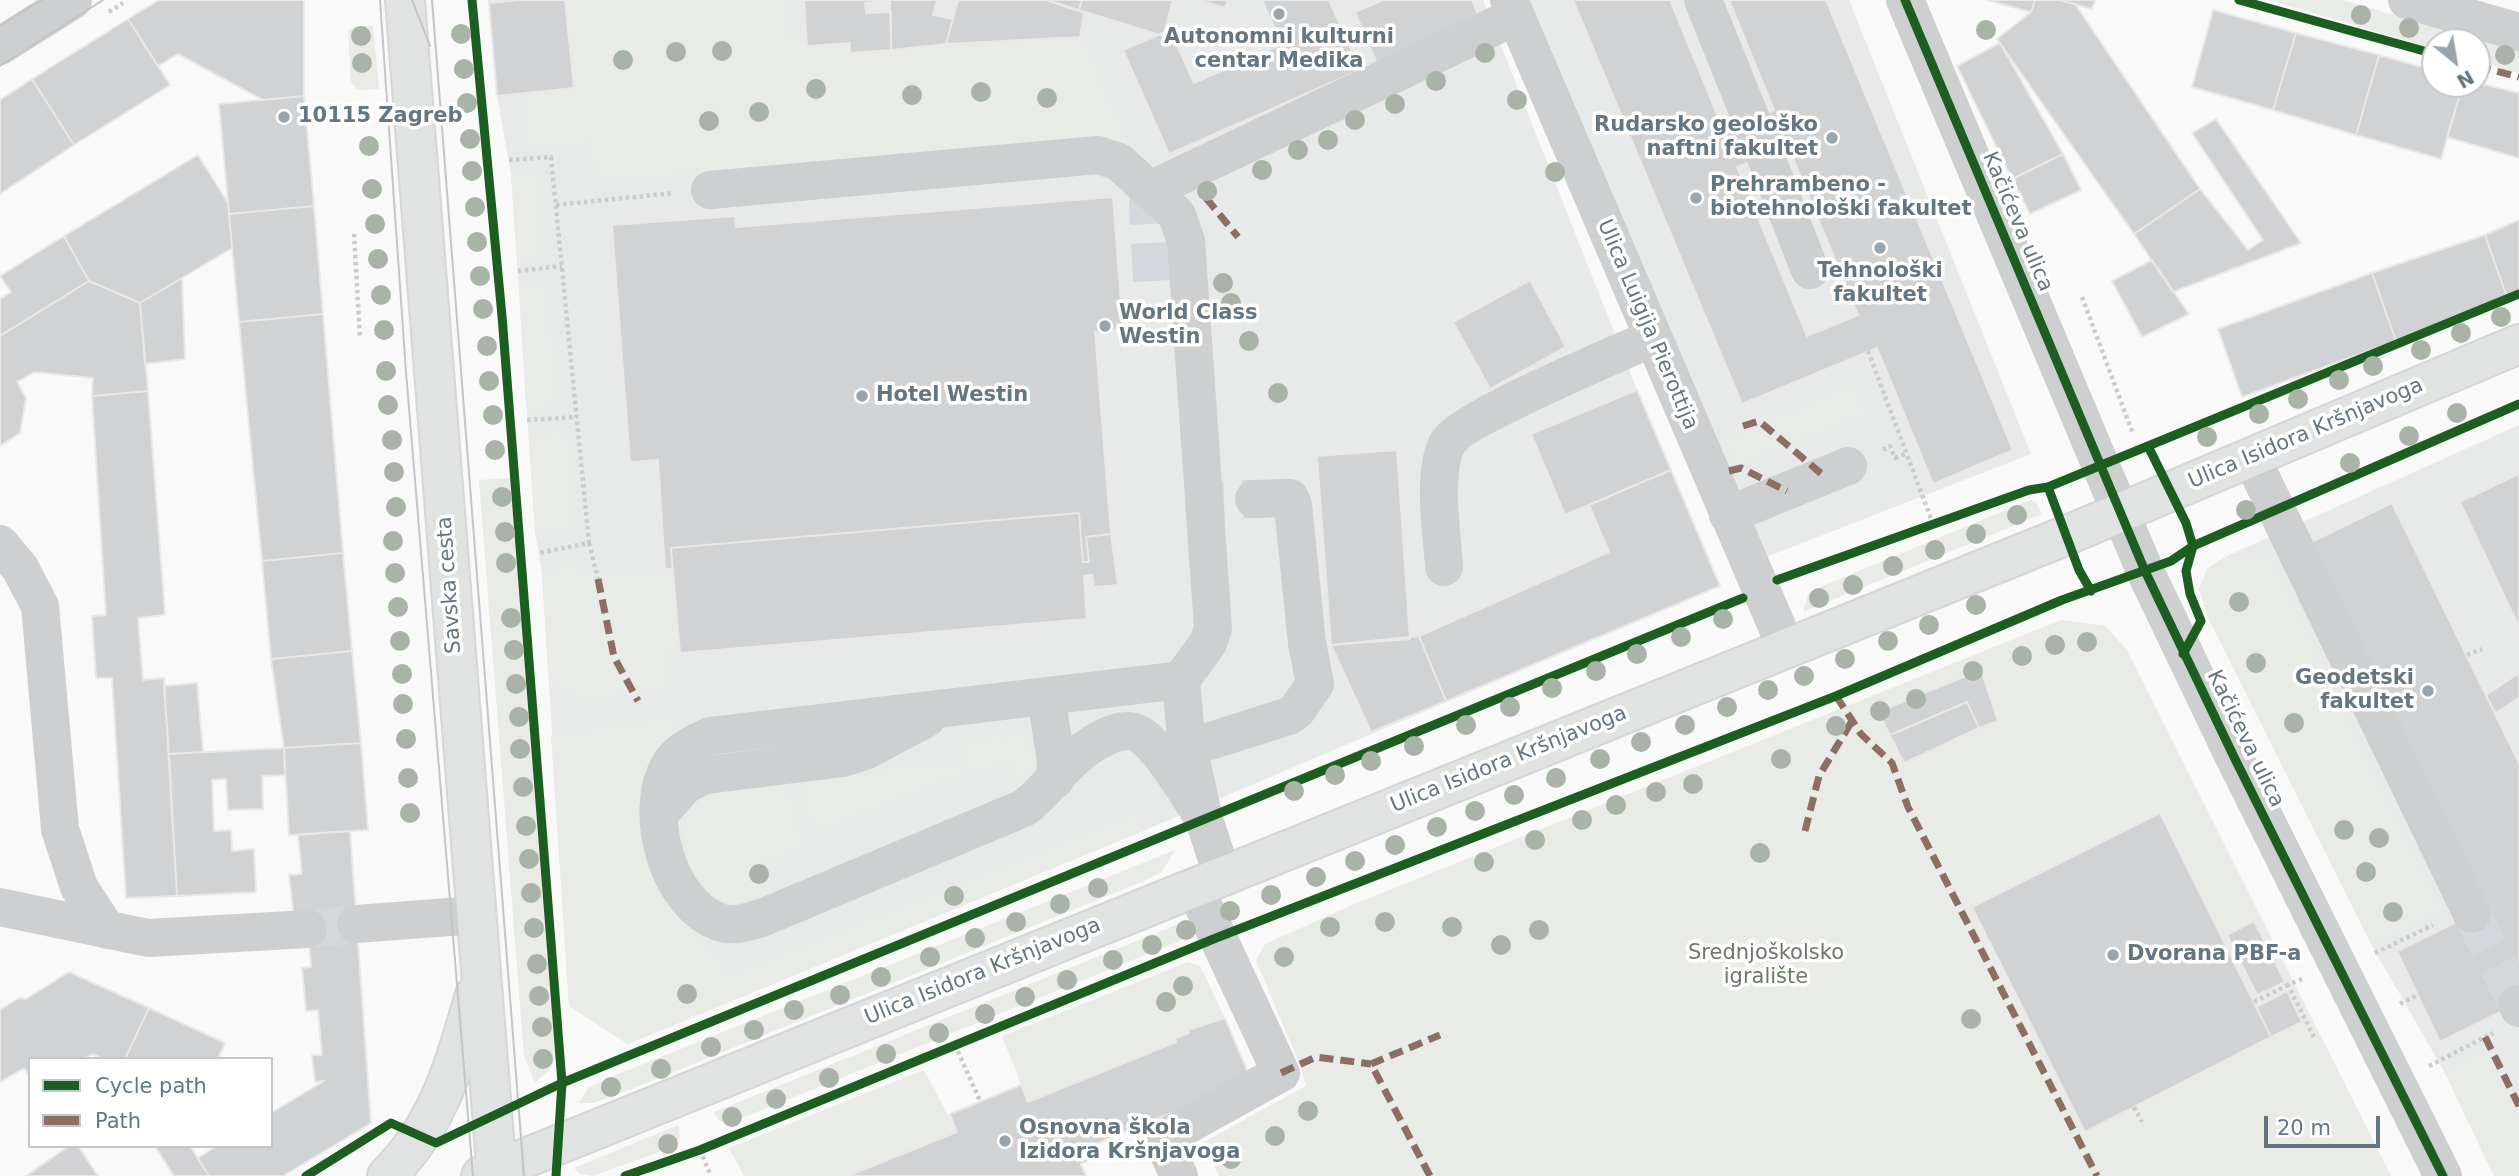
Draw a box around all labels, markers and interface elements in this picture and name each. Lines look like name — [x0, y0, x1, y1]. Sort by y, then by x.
marker: Autonomni kulturni centar Medika — [1271, 6, 1287, 22]
place label: Autonomni kulturni centar Medika — [1164, 25, 1394, 75]
north arrow — [2421, 28, 2491, 98]
text: N — [2453, 66, 2478, 93]
place label: 10115 Zagreb — [298, 104, 462, 130]
marker: 10115 Zagreb — [276, 109, 292, 125]
place label: Rudarsko geološko naftni fakultet — [1594, 113, 1818, 163]
marker: Rudarsko geološko naftni fakultet — [1824, 130, 1840, 146]
street label: Kačićeva ulica — [1976, 148, 2058, 296]
place label: Prehrambeno - biotehnološki fakultet — [1710, 173, 1972, 223]
marker: Prehrambeno - biotehnološki fakultet — [1688, 190, 1704, 206]
street label: Ulica Luigija Pierottija — [1591, 216, 1703, 434]
marker: Tehnološki fakultet — [1872, 240, 1888, 256]
place label: Tehnološki fakultet — [1817, 259, 1943, 309]
place label: World Class Westin — [1119, 301, 1258, 351]
marker: World Class Westin — [1097, 318, 1113, 334]
street label: Ulica Isidora Kršnjavoga — [2185, 373, 2427, 495]
place label: Hotel Westin — [876, 383, 1028, 409]
marker: Hotel Westin — [854, 388, 870, 404]
street label: Savska cesta — [433, 516, 467, 654]
street label: Kačićeva ulica — [2201, 666, 2289, 812]
place label: Geodetski fakultet — [2295, 666, 2414, 716]
marker: Geodetski fakultet — [2420, 683, 2436, 699]
street label: Ulica Isidora Kršnjavoga — [1387, 701, 1631, 819]
street label: Ulica Isidora Kršnjavoga — [861, 913, 1105, 1031]
park label: Srednjoškolsko igralište — [1688, 941, 1844, 991]
place label: Dvorana PBF-a — [2127, 942, 2301, 968]
marker: Dvorana PBF-a — [2105, 947, 2121, 963]
legend — [28, 1057, 273, 1148]
text: Cycle path — [95, 1074, 207, 1098]
scale bar — [2267, 1102, 2382, 1146]
text: Path — [95, 1109, 141, 1133]
place label: Osnovna škola Izidora Kršnjavoga — [1019, 1116, 1240, 1166]
text: 20 m — [2277, 1116, 2331, 1140]
marker: Osnovna škola Izidora Kršnjavoga — [997, 1133, 1013, 1149]

